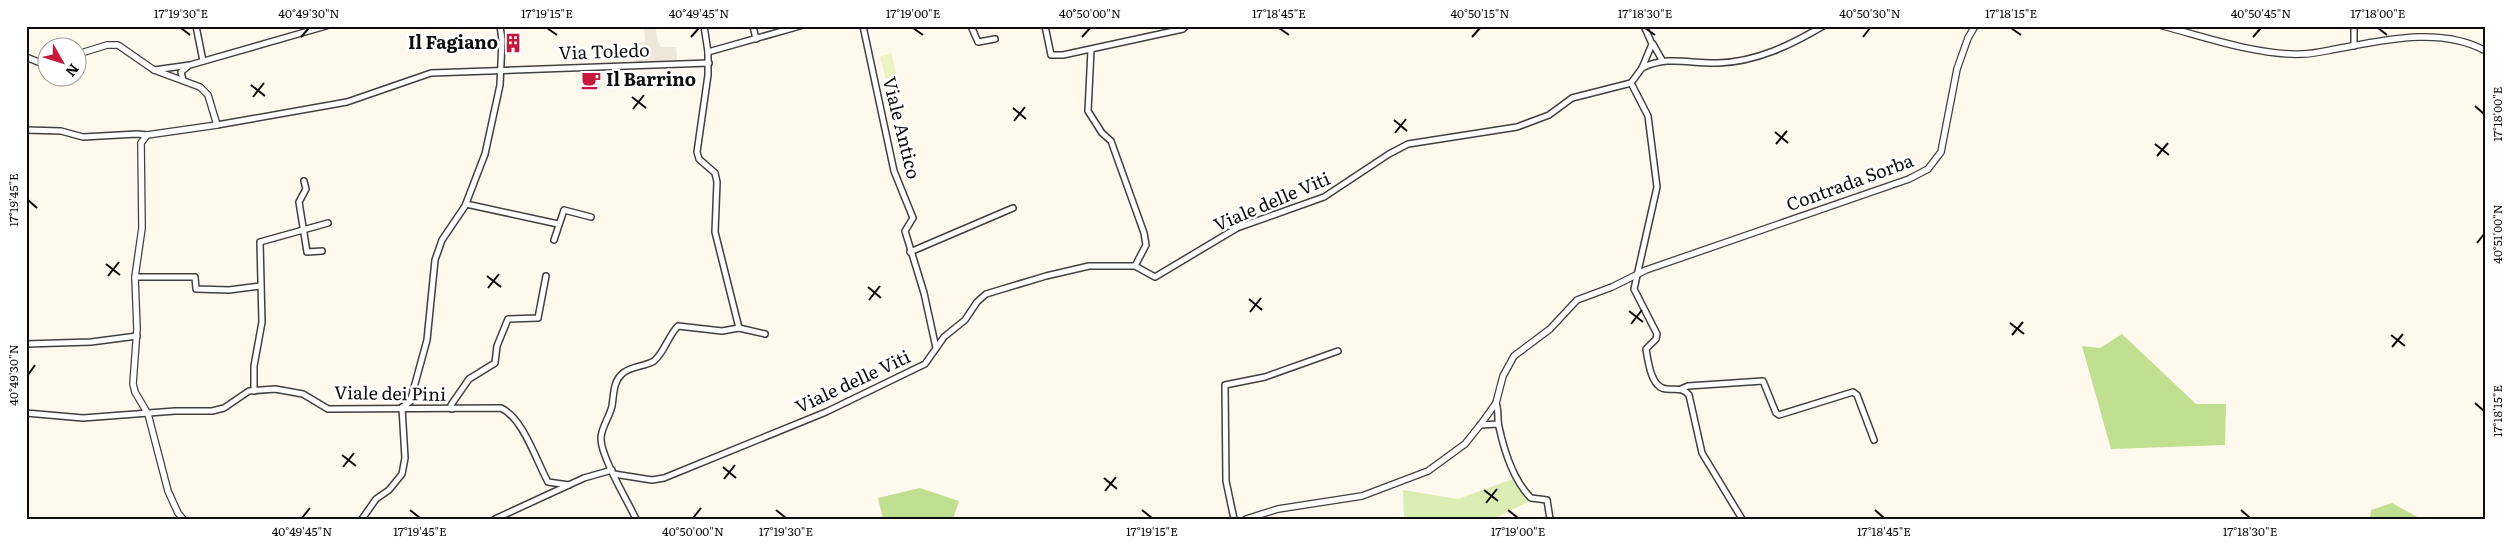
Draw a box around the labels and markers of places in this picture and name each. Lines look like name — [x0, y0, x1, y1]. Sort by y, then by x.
place label: Il Fagiano — [408, 28, 498, 55]
building icon: Il Fagiano — [502, 32, 524, 54]
place label: Il Barrino — [606, 65, 696, 92]
cafe icon: Il Barrino — [580, 69, 602, 91]

